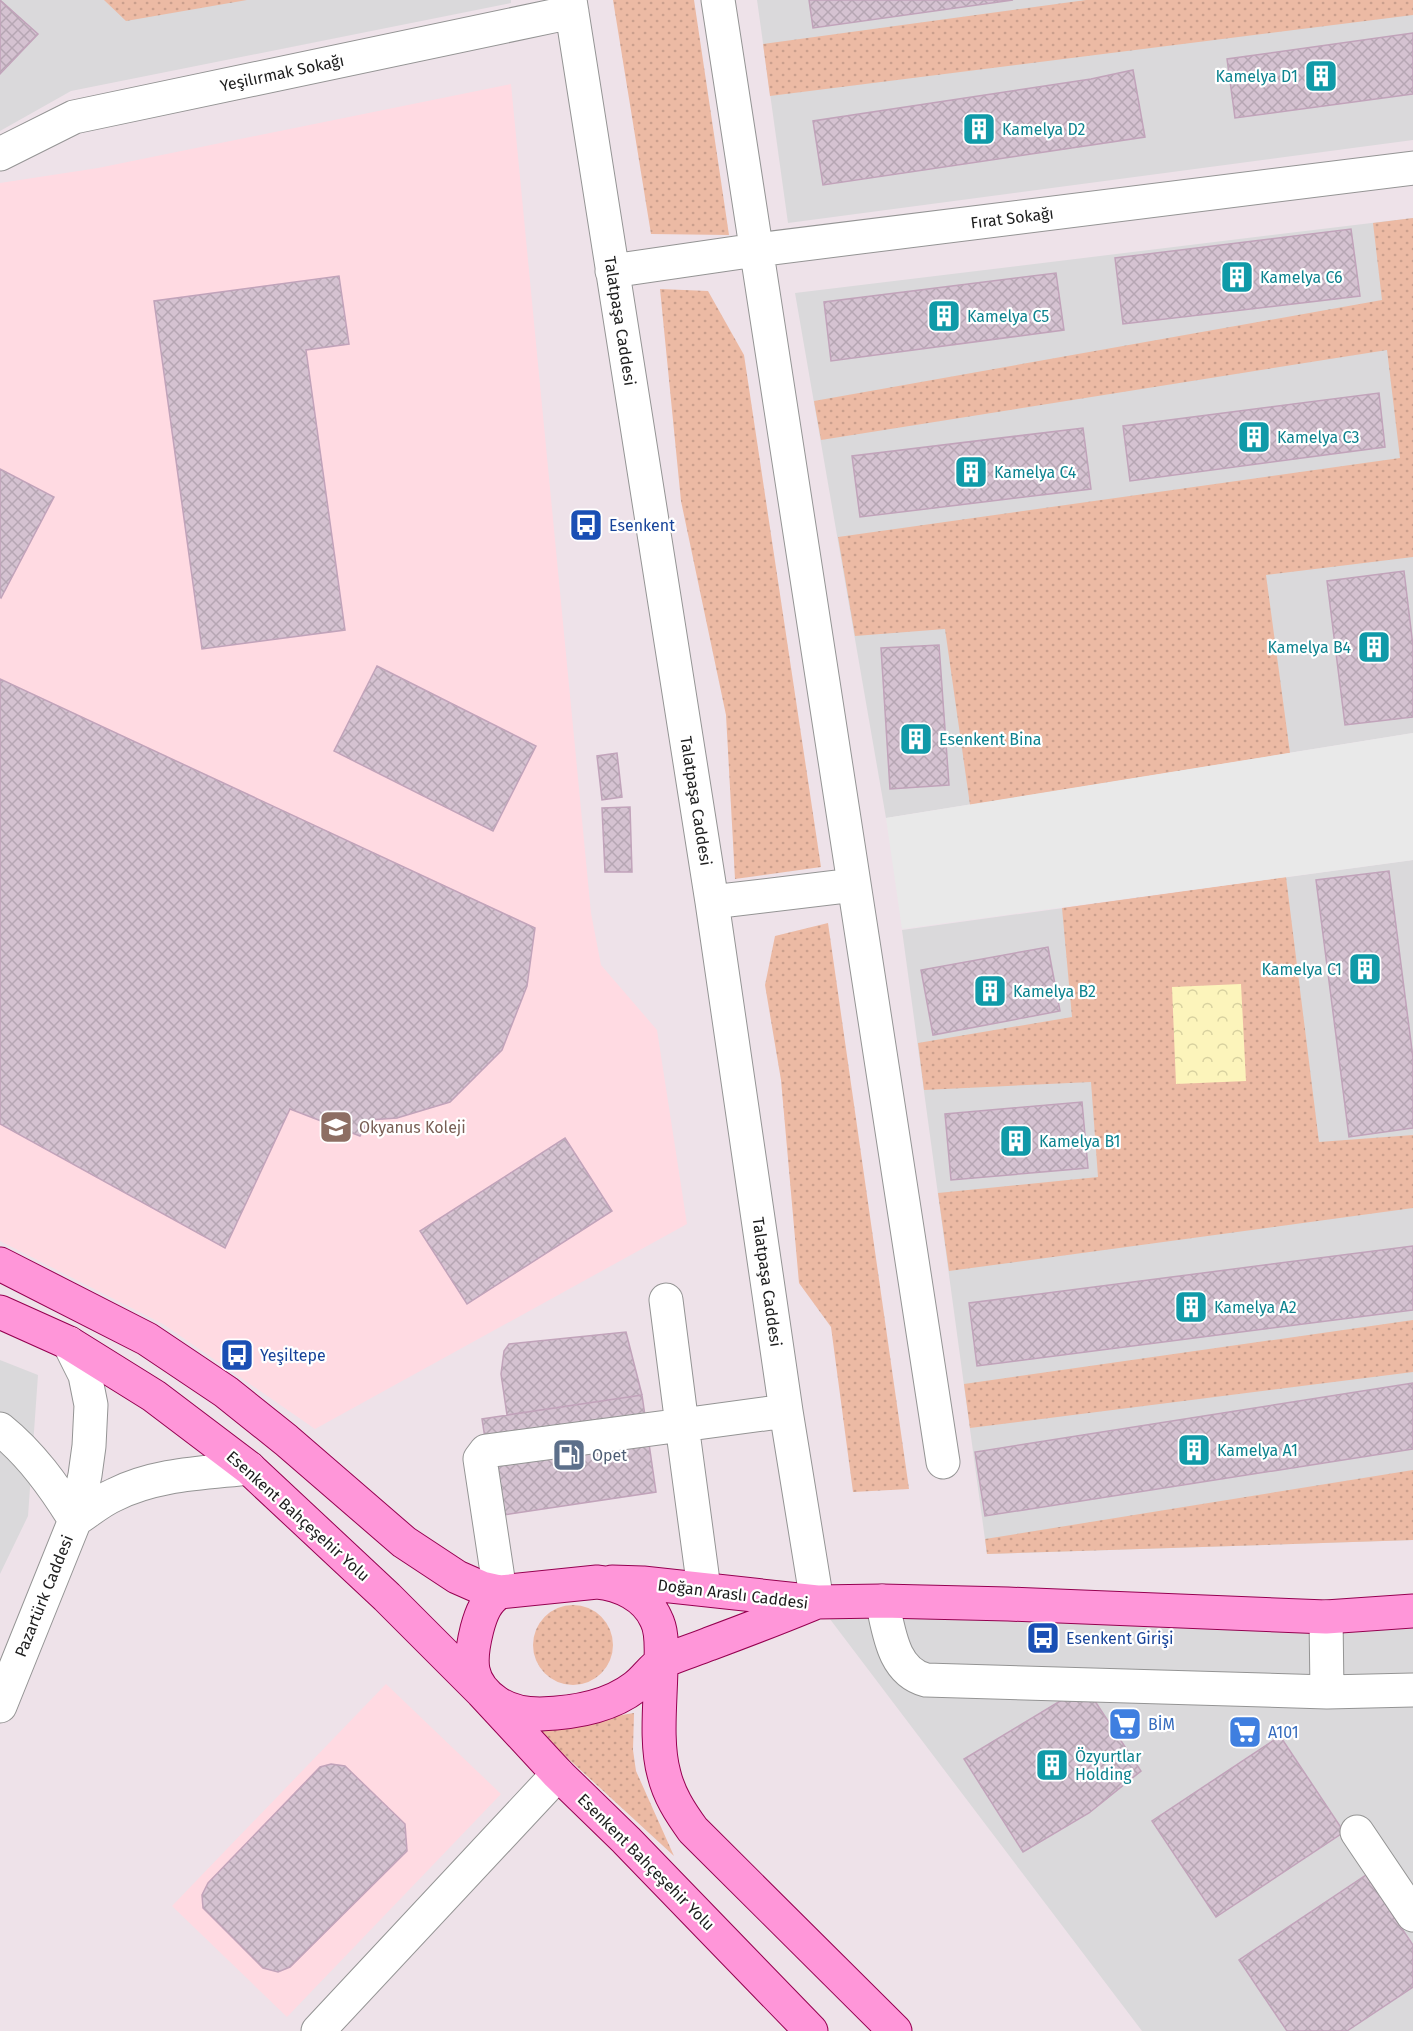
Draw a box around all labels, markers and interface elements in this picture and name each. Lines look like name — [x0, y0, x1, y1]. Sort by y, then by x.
street label: Yeşilırmak Sokağı — [218, 51, 346, 96]
building icon: Kamelya D1 — [1303, 58, 1339, 94]
place label: Kamelya D1 — [1215, 67, 1298, 86]
building icon: Kamelya D2 — [961, 111, 997, 147]
place label: Kamelya D2 — [1002, 120, 1085, 139]
street label: Fırat Sokağı — [969, 203, 1055, 233]
street label: Talatpaşa Caddesi — [599, 255, 640, 387]
building icon: Kamelya C6 — [1219, 259, 1255, 295]
place label: Kamelya C6 — [1260, 268, 1343, 287]
building icon: Kamelya C5 — [926, 298, 962, 334]
place label: Kamelya C5 — [967, 307, 1049, 326]
building icon: Kamelya C3 — [1236, 419, 1272, 455]
place label: Kamelya C3 — [1277, 428, 1359, 447]
building icon: Kamelya C4 — [953, 454, 989, 490]
place label: Kamelya C4 — [994, 463, 1077, 482]
bus stop icon: Esenkent — [568, 507, 604, 543]
place label: Esenkent — [609, 516, 675, 535]
building icon: Kamelya B4 — [1356, 629, 1392, 665]
place label: Kamelya B4 — [1267, 638, 1351, 657]
building icon: Esenkent Bina — [898, 721, 934, 757]
place label: Esenkent Bina — [939, 730, 1042, 749]
street label: Talatpaşa Caddesi — [675, 735, 716, 867]
building icon: Kamelya C1 — [1347, 951, 1383, 987]
place label: Kamelya C1 — [1261, 960, 1342, 979]
building icon: Kamelya B2 — [972, 973, 1008, 1009]
place label: Kamelya B2 — [1013, 982, 1096, 1001]
school or university icon: Okyanus Koleji — [318, 1109, 354, 1145]
place label: Okyanus Koleji — [359, 1118, 466, 1137]
building icon: Kamelya B1 — [998, 1123, 1034, 1159]
place label: Kamelya B1 — [1039, 1132, 1121, 1151]
street label: Talatpaşa Caddesi — [748, 1216, 785, 1348]
building icon: Kamelya A2 — [1173, 1289, 1209, 1325]
place label: Kamelya A2 — [1214, 1298, 1297, 1317]
bus stop icon: Yeşiltepe — [219, 1337, 255, 1373]
place label: Yeşiltepe — [260, 1346, 326, 1366]
building icon: Kamelya A1 — [1176, 1432, 1212, 1468]
fuel station icon: Opet — [551, 1437, 587, 1473]
place label: Kamelya A1 — [1217, 1441, 1298, 1460]
place label: Opet — [592, 1446, 627, 1465]
street label: Esenkent Bahçeşehir Yolu — [222, 1447, 373, 1586]
street label: Pazartürk Caddesi — [11, 1532, 77, 1660]
street label: Doğan Araslı Caddesi — [657, 1575, 809, 1613]
bus stop icon: Esenkent Girişi — [1025, 1620, 1061, 1656]
place label: Esenkent Girişi — [1066, 1629, 1174, 1649]
supermarket icon: BİM — [1107, 1706, 1143, 1742]
place label: BİM — [1148, 1714, 1175, 1734]
supermarket icon: A101 — [1227, 1714, 1263, 1750]
place label: A101 — [1268, 1723, 1299, 1742]
building icon: Özyurtlar Holding — [1034, 1747, 1070, 1783]
place label: Özyurtlar Holding — [1075, 1747, 1142, 1784]
street label: Esenkent Bahçeşehir Yolu — [573, 1790, 718, 1935]

